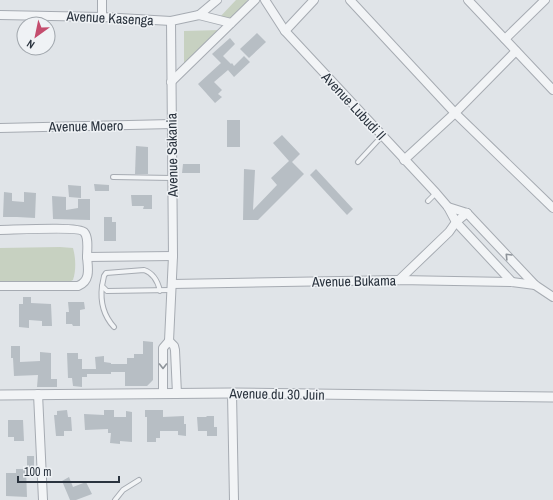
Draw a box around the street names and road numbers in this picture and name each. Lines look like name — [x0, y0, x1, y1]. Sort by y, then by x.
street label: Avenue Kasenga — [65, 7, 155, 29]
street label: Avenue Lubudi II — [317, 67, 390, 144]
street label: Avenue Sakania — [162, 112, 182, 198]
street label: Avenue Moero — [48, 116, 123, 136]
street label: Avenue Bukama — [311, 271, 397, 291]
street label: Avenue du 30 Juin — [228, 384, 325, 404]

